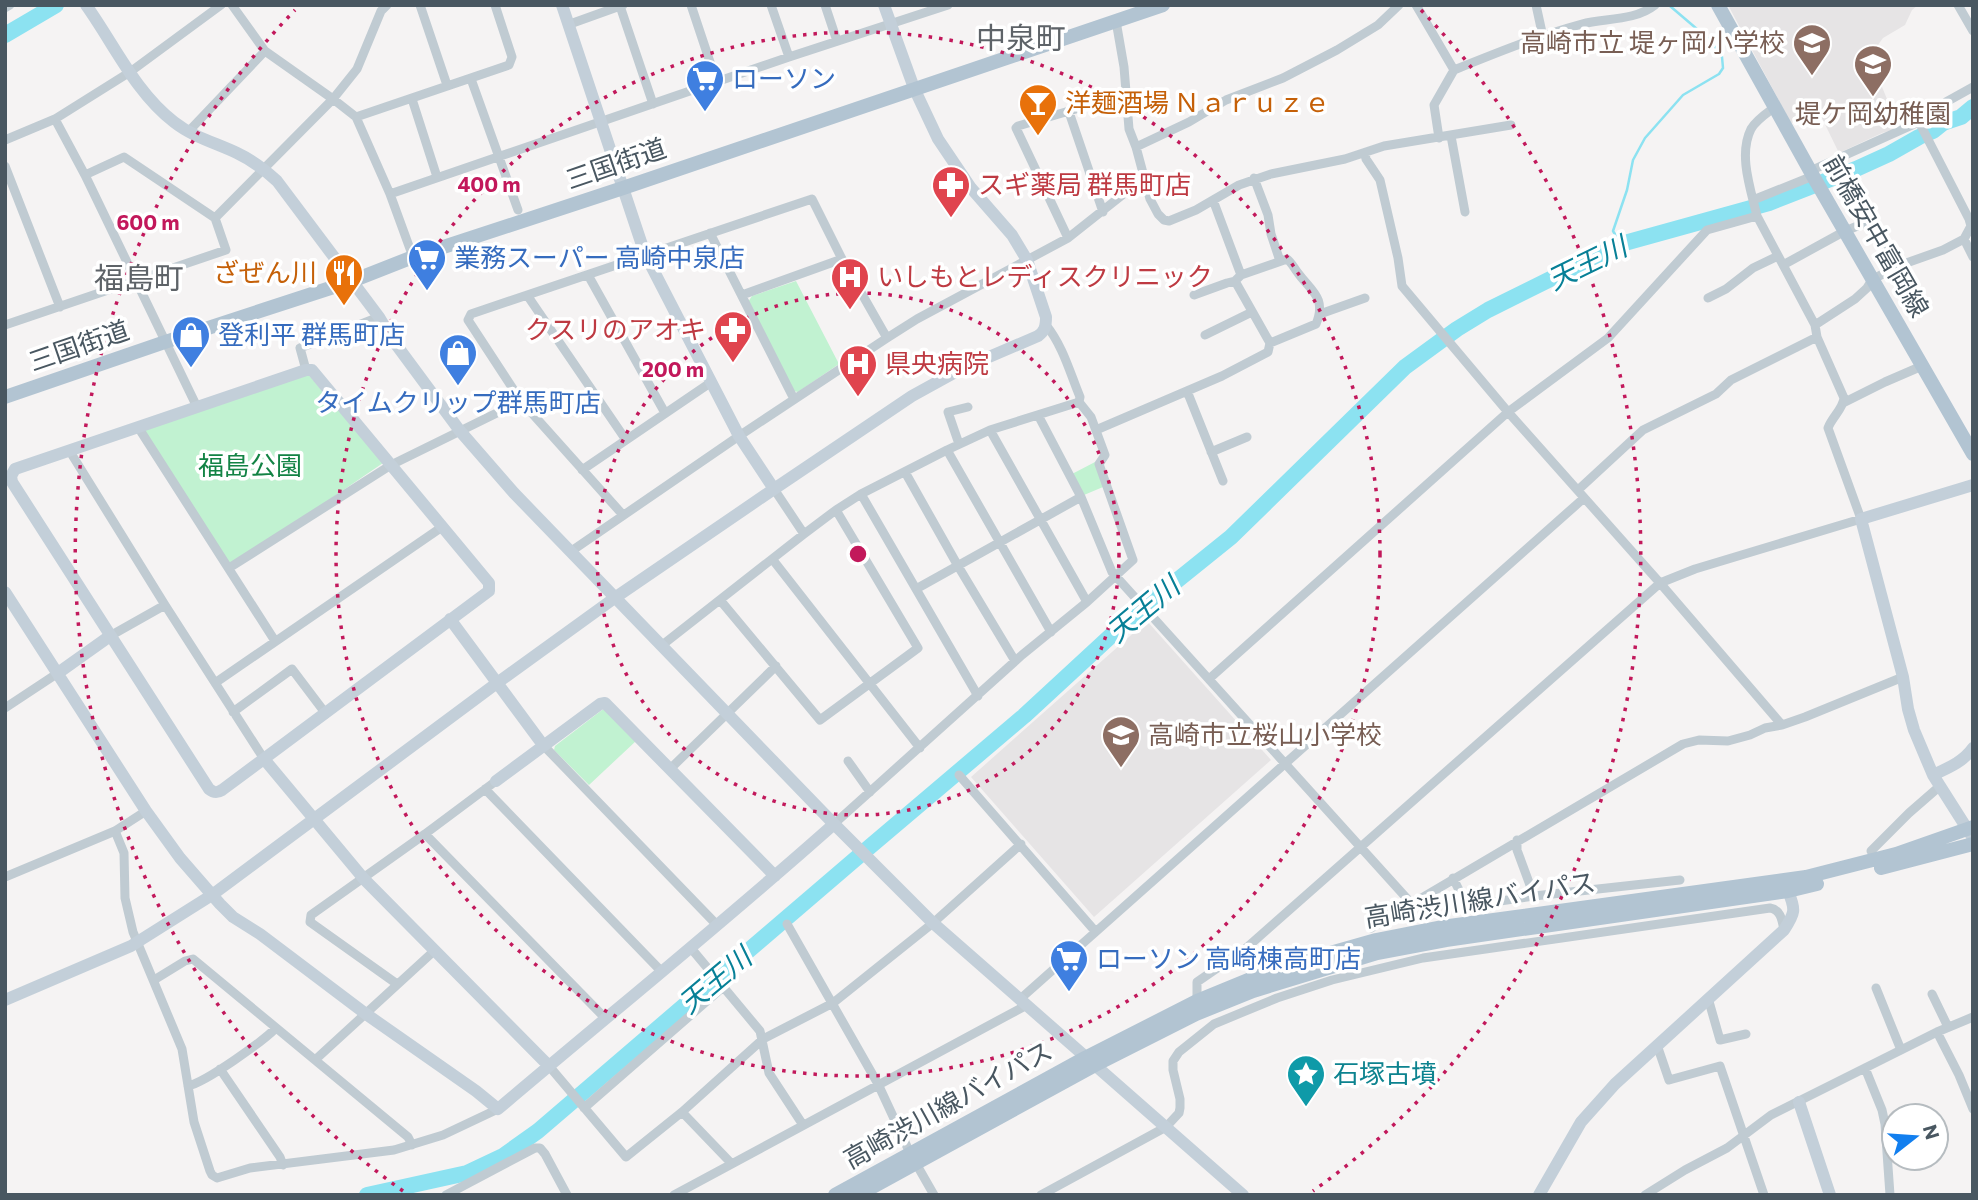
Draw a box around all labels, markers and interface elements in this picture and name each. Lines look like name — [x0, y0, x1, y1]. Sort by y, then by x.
district label: 中泉町 — [976, 18, 1066, 55]
school or university icon: 高崎市立 堤ヶ岡小学校 — [1791, 22, 1833, 77]
place label: 高崎市立 堤ヶ岡小学校 — [1520, 26, 1785, 57]
school or university icon: 堤ケ岡幼稚園 — [1852, 43, 1894, 98]
supermarket icon: ローソン — [684, 58, 726, 113]
place label: ローソン — [732, 62, 836, 93]
bar icon: 洋麺酒場 Ｎａｒｕｚｅ — [1017, 82, 1059, 137]
place label: 洋麺酒場 Ｎａｒｕｚｅ — [1065, 86, 1330, 117]
place label: 堤ケ岡幼稚園 — [1795, 97, 1951, 128]
street label: 三国街道 — [561, 131, 670, 194]
street label: 前橋安中富岡線 — [1818, 149, 1936, 322]
pharmacy icon: スギ薬局 群馬町店 — [930, 164, 972, 219]
place label: スギ薬局 群馬町店 — [978, 168, 1191, 199]
text: 400 m — [457, 171, 521, 196]
text: 600 m — [116, 209, 180, 234]
water label: 天王川 — [1541, 227, 1634, 296]
supermarket icon: 業務スーパー 高崎中泉店 — [406, 237, 448, 292]
place label: 業務スーパー 高崎中泉店 — [454, 241, 745, 272]
restaurant icon: ざぜん川 — [323, 252, 365, 307]
place label: ざぜん川 — [213, 256, 317, 287]
hospital icon: いしもとレディスクリニック — [829, 256, 871, 311]
district label: 福島町 — [94, 258, 184, 295]
place label: いしもとレディスクリニック — [877, 260, 1213, 291]
pharmacy icon: クスリのアオキ — [712, 309, 754, 364]
street label: 三国街道 — [24, 313, 133, 376]
place label: クスリのアオキ — [525, 313, 706, 344]
shop icon: 登利平 群馬町店 — [170, 314, 212, 369]
place label: 登利平 群馬町店 — [218, 318, 405, 349]
shop icon: タイムクリップ群馬町店 — [437, 332, 479, 387]
hospital icon: 県央病院 — [837, 343, 879, 398]
place label: 県央病院 — [885, 347, 989, 378]
text: 200 m — [642, 356, 704, 381]
place label: タイムクリップ群馬町店 — [315, 386, 601, 417]
park label: 福島公園 — [198, 449, 302, 480]
centre of rings — [846, 542, 870, 566]
water label: 天王川 — [1099, 566, 1188, 648]
school or university icon: 高崎市立桜山小学校 — [1100, 714, 1142, 769]
place label: 高崎市立桜山小学校 — [1148, 718, 1382, 749]
street label: 高崎渋川線バイパス — [1362, 865, 1597, 932]
water label: 天王川 — [671, 937, 760, 1019]
supermarket icon: ローソン 高崎棟高町店 — [1048, 938, 1090, 993]
place label: ローソン 高崎棟高町店 — [1096, 942, 1361, 973]
street label: 高崎渋川線バイパス — [838, 1034, 1057, 1174]
place icon: 石塚古墳 — [1285, 1053, 1327, 1108]
place label: 石塚古墳 — [1333, 1057, 1437, 1088]
north arrow — [1880, 1102, 1950, 1172]
text: N — [1919, 1122, 1945, 1142]

